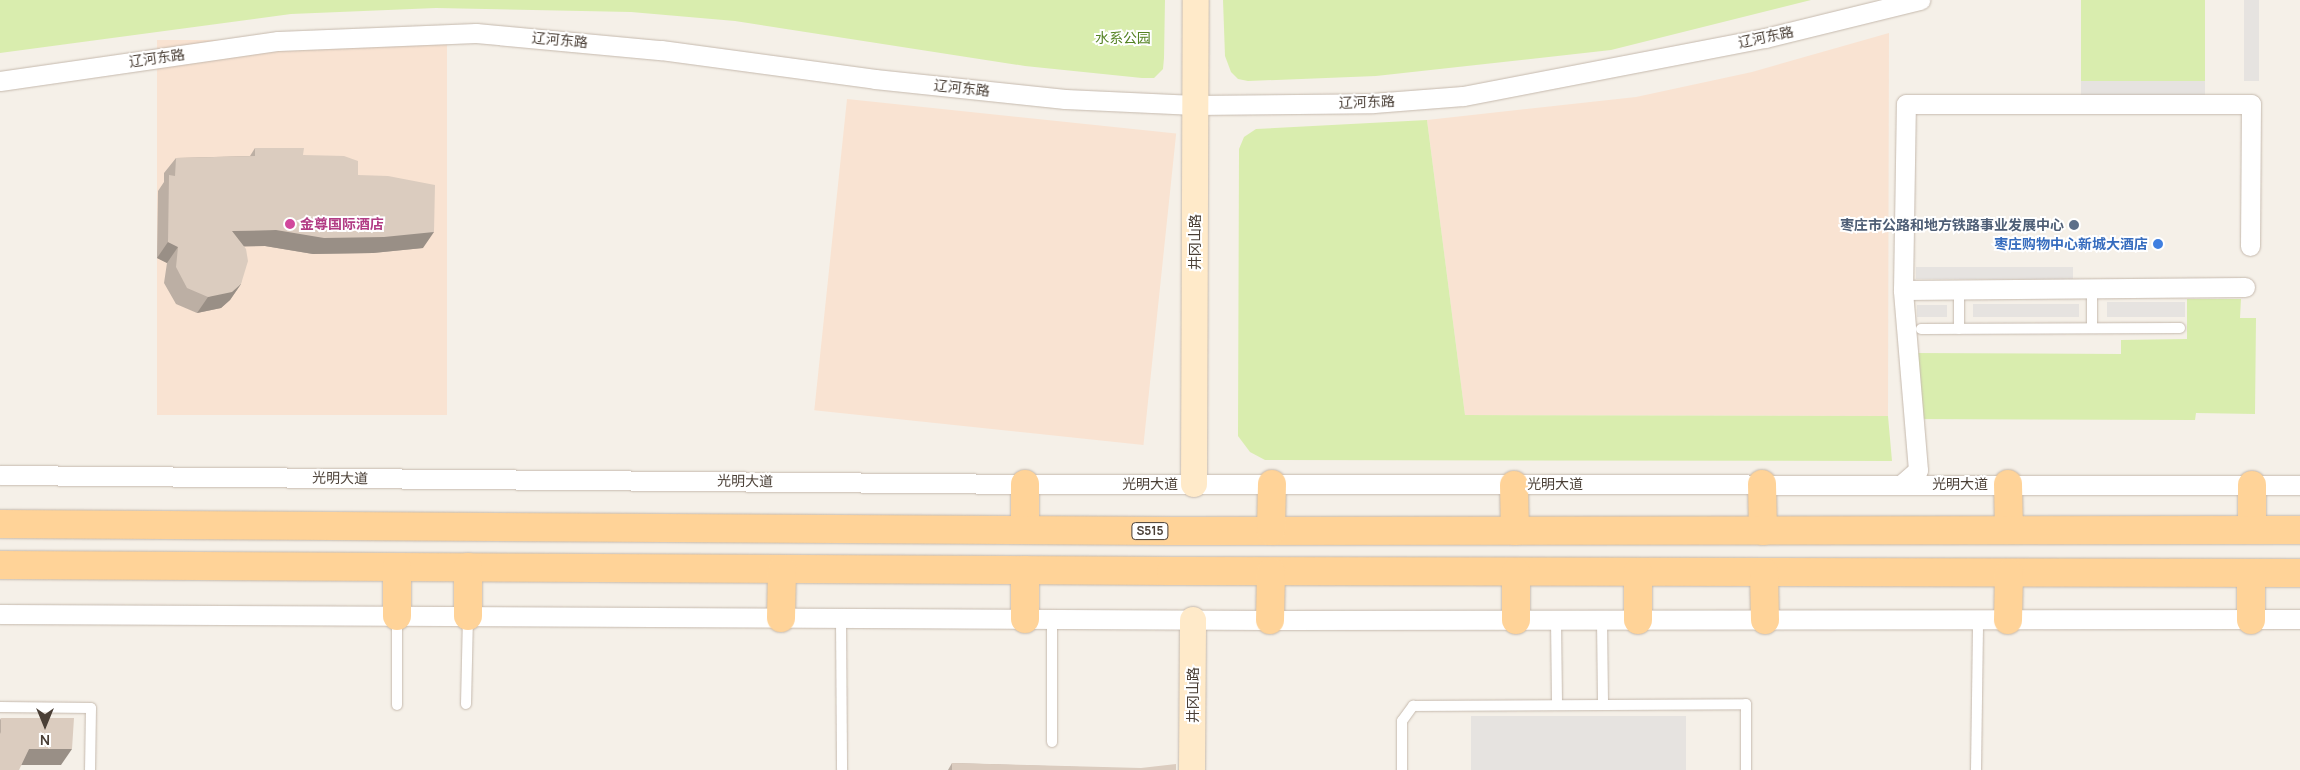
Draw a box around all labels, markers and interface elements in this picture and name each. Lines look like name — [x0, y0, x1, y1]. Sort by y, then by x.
street label: 辽河东路 — [1737, 23, 1795, 51]
street label: 辽河东路 — [531, 29, 589, 51]
park label: 水系公园 — [1095, 30, 1151, 46]
street label: 辽河东路 — [128, 46, 186, 70]
street label: 辽河东路 — [933, 77, 991, 99]
street label: 辽河东路 — [1339, 93, 1395, 111]
street label: 井冈山路 — [1187, 214, 1203, 270]
place label: 金尊国际酒店 — [300, 216, 384, 232]
place label: 枣庄市公路和地方铁路事业发展中心 — [1840, 217, 2064, 233]
marker: 金尊国际酒店 — [284, 218, 296, 230]
marker: 枣庄市公路和地方铁路事业发展中心 — [2068, 219, 2080, 231]
place label: 枣庄购物中心新城大酒店 — [1994, 236, 2148, 252]
marker: 枣庄购物中心新城大酒店 — [2152, 238, 2164, 250]
street label: 光明大道 — [312, 469, 368, 487]
street label: 光明大道 — [717, 472, 773, 490]
street label: 光明大道 — [1122, 476, 1178, 492]
street label: 光明大道 — [1527, 476, 1583, 492]
street label: 光明大道 — [1932, 476, 1988, 492]
road number: S515 — [1131, 522, 1169, 540]
street label: 井冈山路 — [1185, 667, 1201, 723]
north arrow — [20, 700, 70, 750]
text: N — [40, 731, 50, 750]

